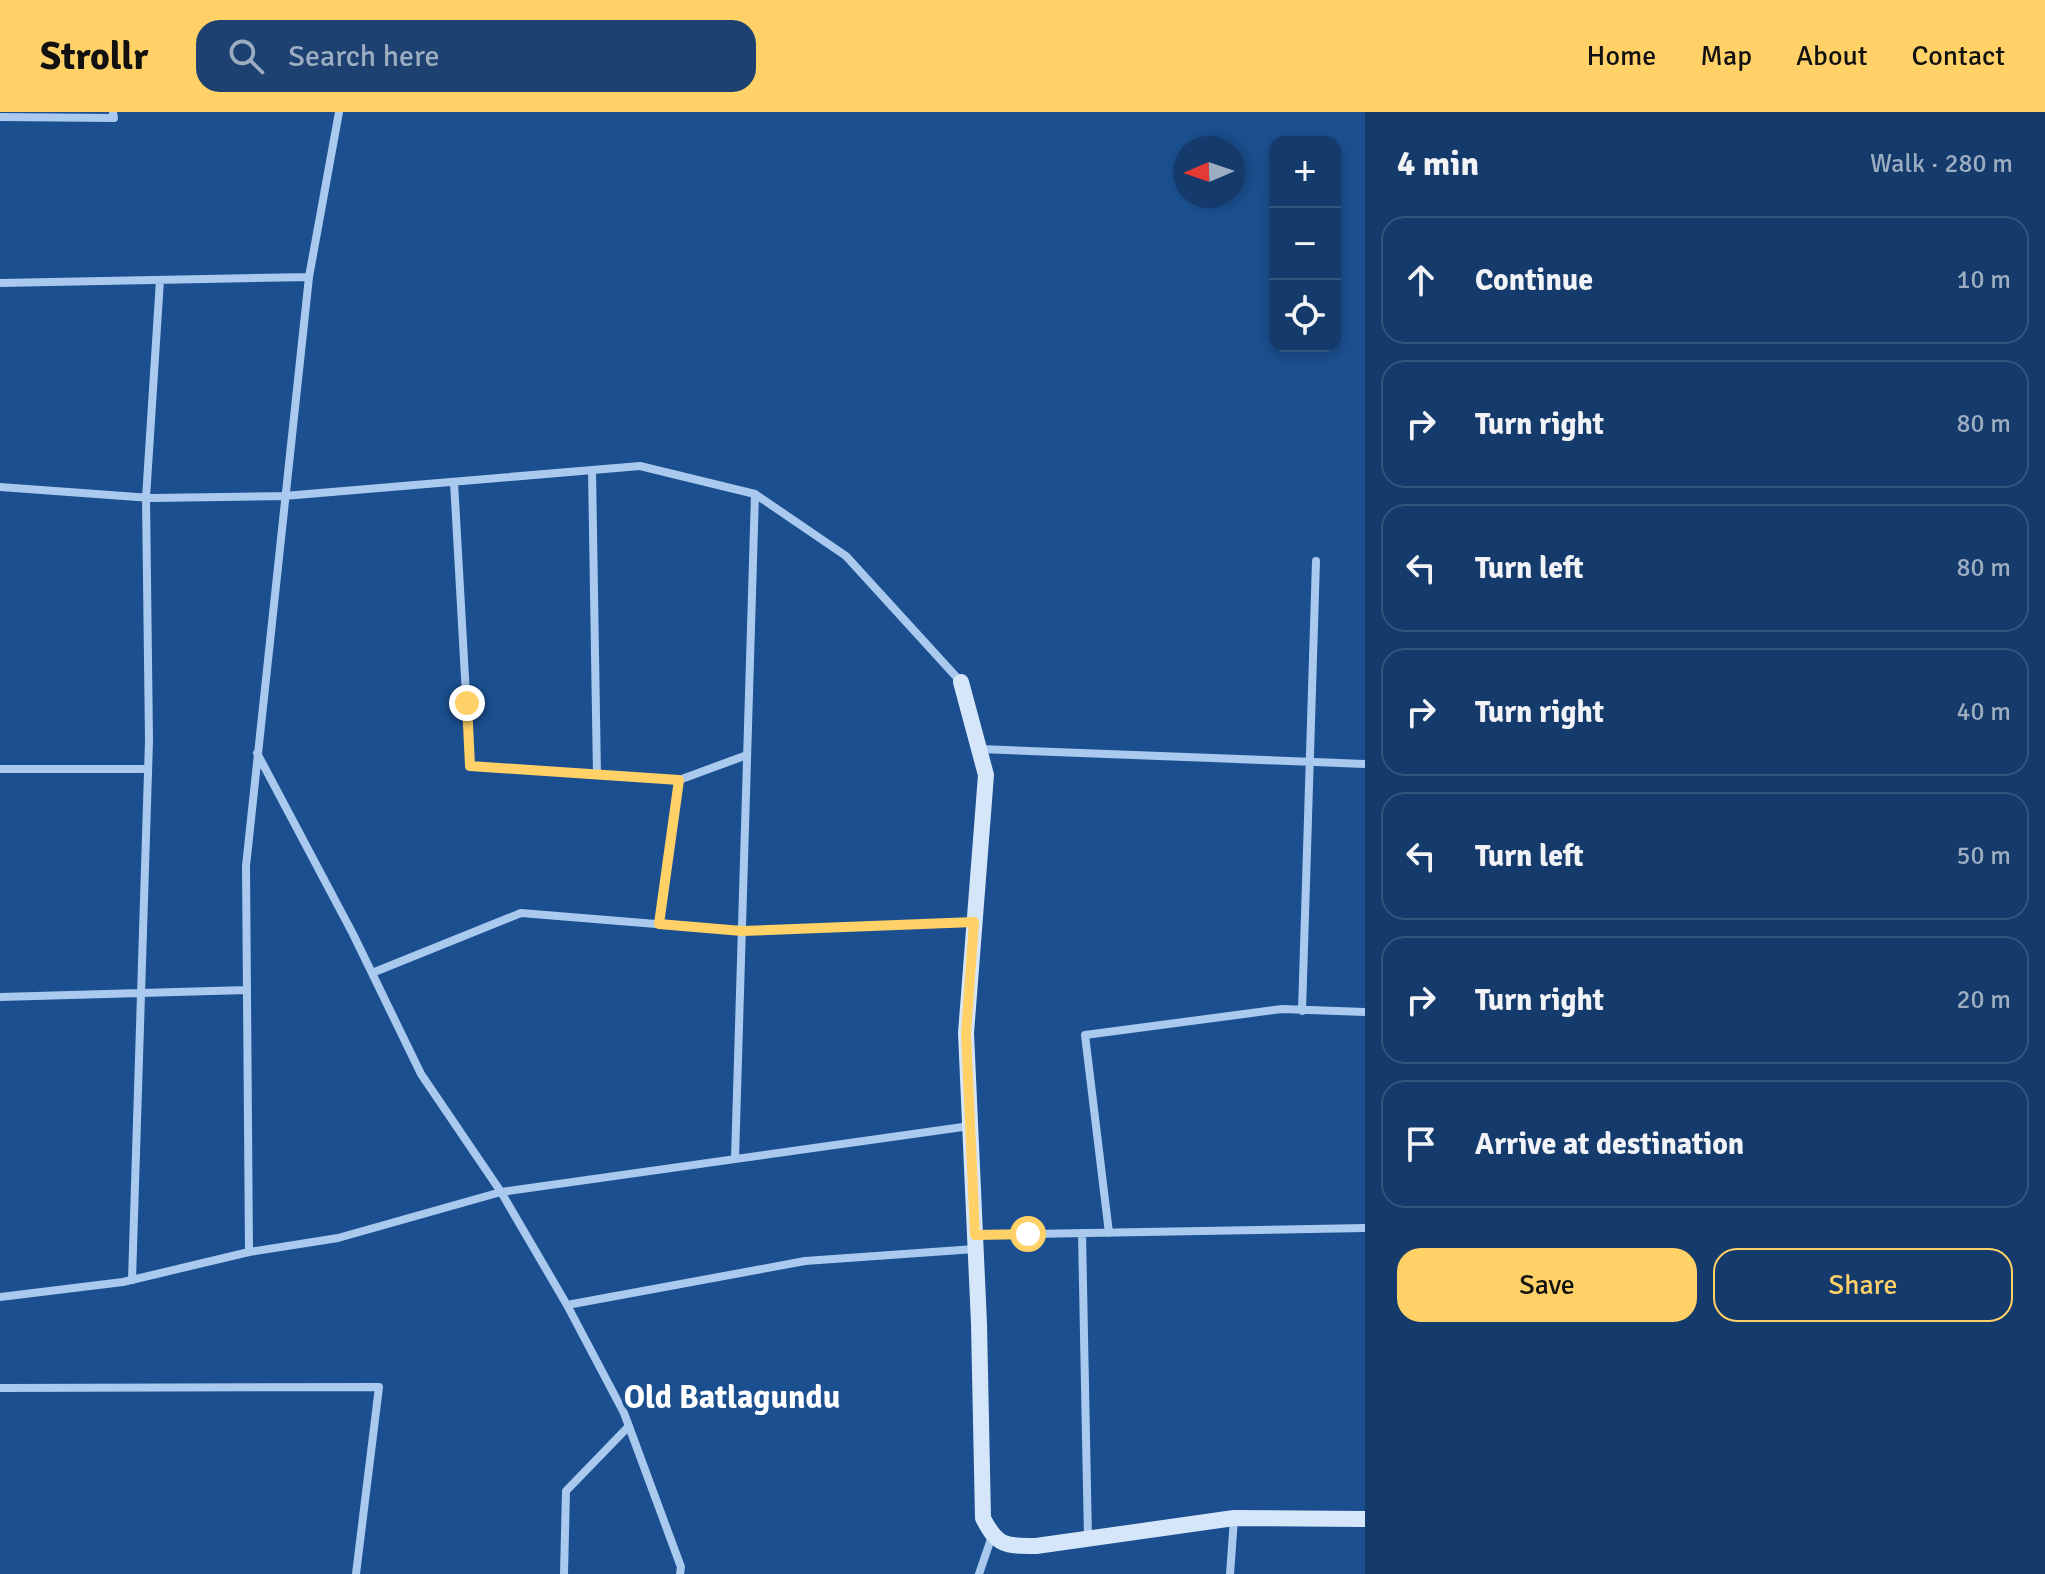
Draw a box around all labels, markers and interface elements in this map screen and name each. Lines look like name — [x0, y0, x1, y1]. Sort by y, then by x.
search box — [196, 20, 756, 92]
text: Strollr — [40, 33, 148, 80]
icon: search — [224, 34, 268, 78]
text: Search here — [288, 38, 440, 75]
text: Home — [1587, 39, 1656, 73]
text: Map — [1700, 39, 1752, 73]
text: About — [1796, 39, 1868, 73]
text: Contact — [1912, 39, 2005, 73]
north arrow — [1173, 136, 1245, 208]
map controls — [1269, 136, 1341, 352]
button: + — [1269, 136, 1341, 208]
text: 4 min — [1397, 143, 1479, 185]
text: Walk · 280 m — [1870, 148, 2013, 180]
button: − — [1269, 208, 1341, 280]
icon: ahead — [1399, 258, 1443, 302]
text: Continue — [1475, 262, 1593, 299]
text: 10 m — [1956, 264, 2011, 296]
button: locate — [1269, 280, 1341, 352]
icon: right — [1399, 402, 1443, 446]
text: Turn right — [1475, 406, 1604, 443]
text: 80 m — [1956, 408, 2011, 440]
icon: left — [1399, 546, 1443, 590]
text: Turn left — [1475, 550, 1584, 587]
text: 80 m — [1956, 552, 2011, 584]
route end — [449, 685, 485, 721]
icon: right — [1399, 690, 1443, 734]
text: Turn right — [1475, 694, 1604, 731]
text: 40 m — [1956, 696, 2011, 728]
icon: left — [1399, 834, 1443, 878]
text: Turn left — [1475, 838, 1584, 875]
text: 50 m — [1956, 840, 2011, 872]
icon: right — [1399, 978, 1443, 1022]
text: Turn right — [1475, 982, 1604, 1019]
text: 20 m — [1956, 984, 2011, 1016]
icon: arrive — [1399, 1122, 1443, 1166]
text: Arrive at destination — [1475, 1126, 1744, 1163]
route start — [1010, 1216, 1046, 1252]
button: Save — [1397, 1248, 1697, 1322]
button: Share — [1713, 1248, 2013, 1322]
district label: Old Batlagundu — [624, 1378, 840, 1417]

